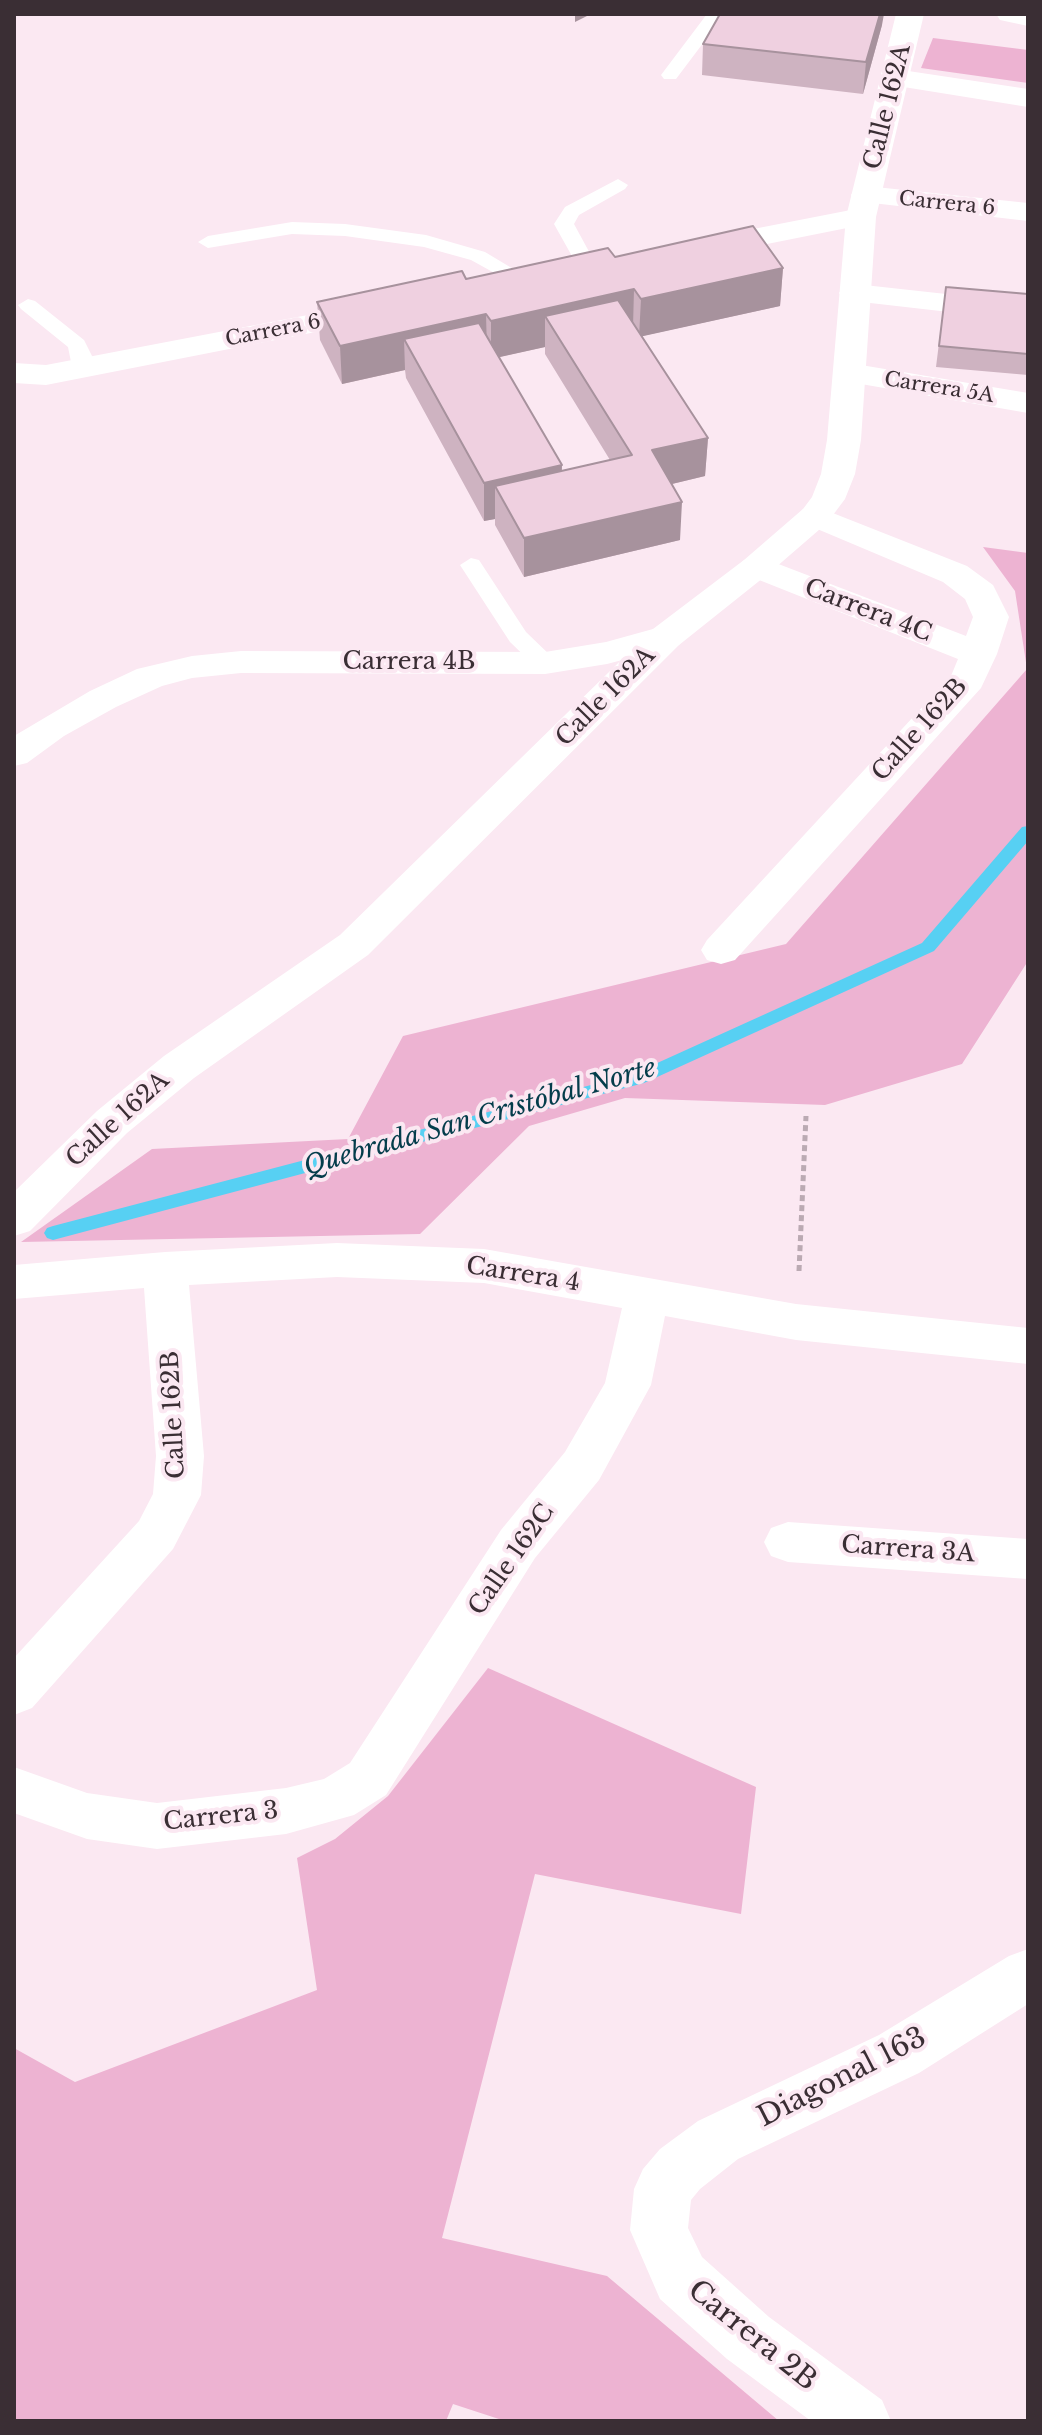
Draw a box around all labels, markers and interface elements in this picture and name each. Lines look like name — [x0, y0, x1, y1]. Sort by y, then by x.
street label: Calle 162A — [859, 41, 917, 173]
street label: Carrera 6 — [898, 187, 996, 221]
street label: Carrera 6 — [223, 310, 323, 352]
street label: Carrera 5A — [883, 367, 995, 409]
street label: Carrera 4C — [800, 574, 936, 648]
street label: Calle 162A — [550, 641, 662, 753]
street label: Carrera 4B — [342, 648, 476, 676]
street label: Calle 162B — [866, 673, 974, 787]
water label: Quebrada San Cristóbal Norte — [300, 1053, 660, 1183]
street label: Calle 162A — [61, 1066, 175, 1174]
street label: Carrera 4 — [464, 1252, 582, 1298]
street label: Calle 162B — [156, 1350, 192, 1480]
street label: Calle 162C — [463, 1499, 561, 1621]
street label: Carrera 3A — [840, 1531, 976, 1569]
street label: Carrera 3 — [162, 1797, 280, 1837]
street label: Diagonal 163 — [752, 2021, 932, 2135]
street label: Carrera 2B — [681, 2274, 823, 2398]

